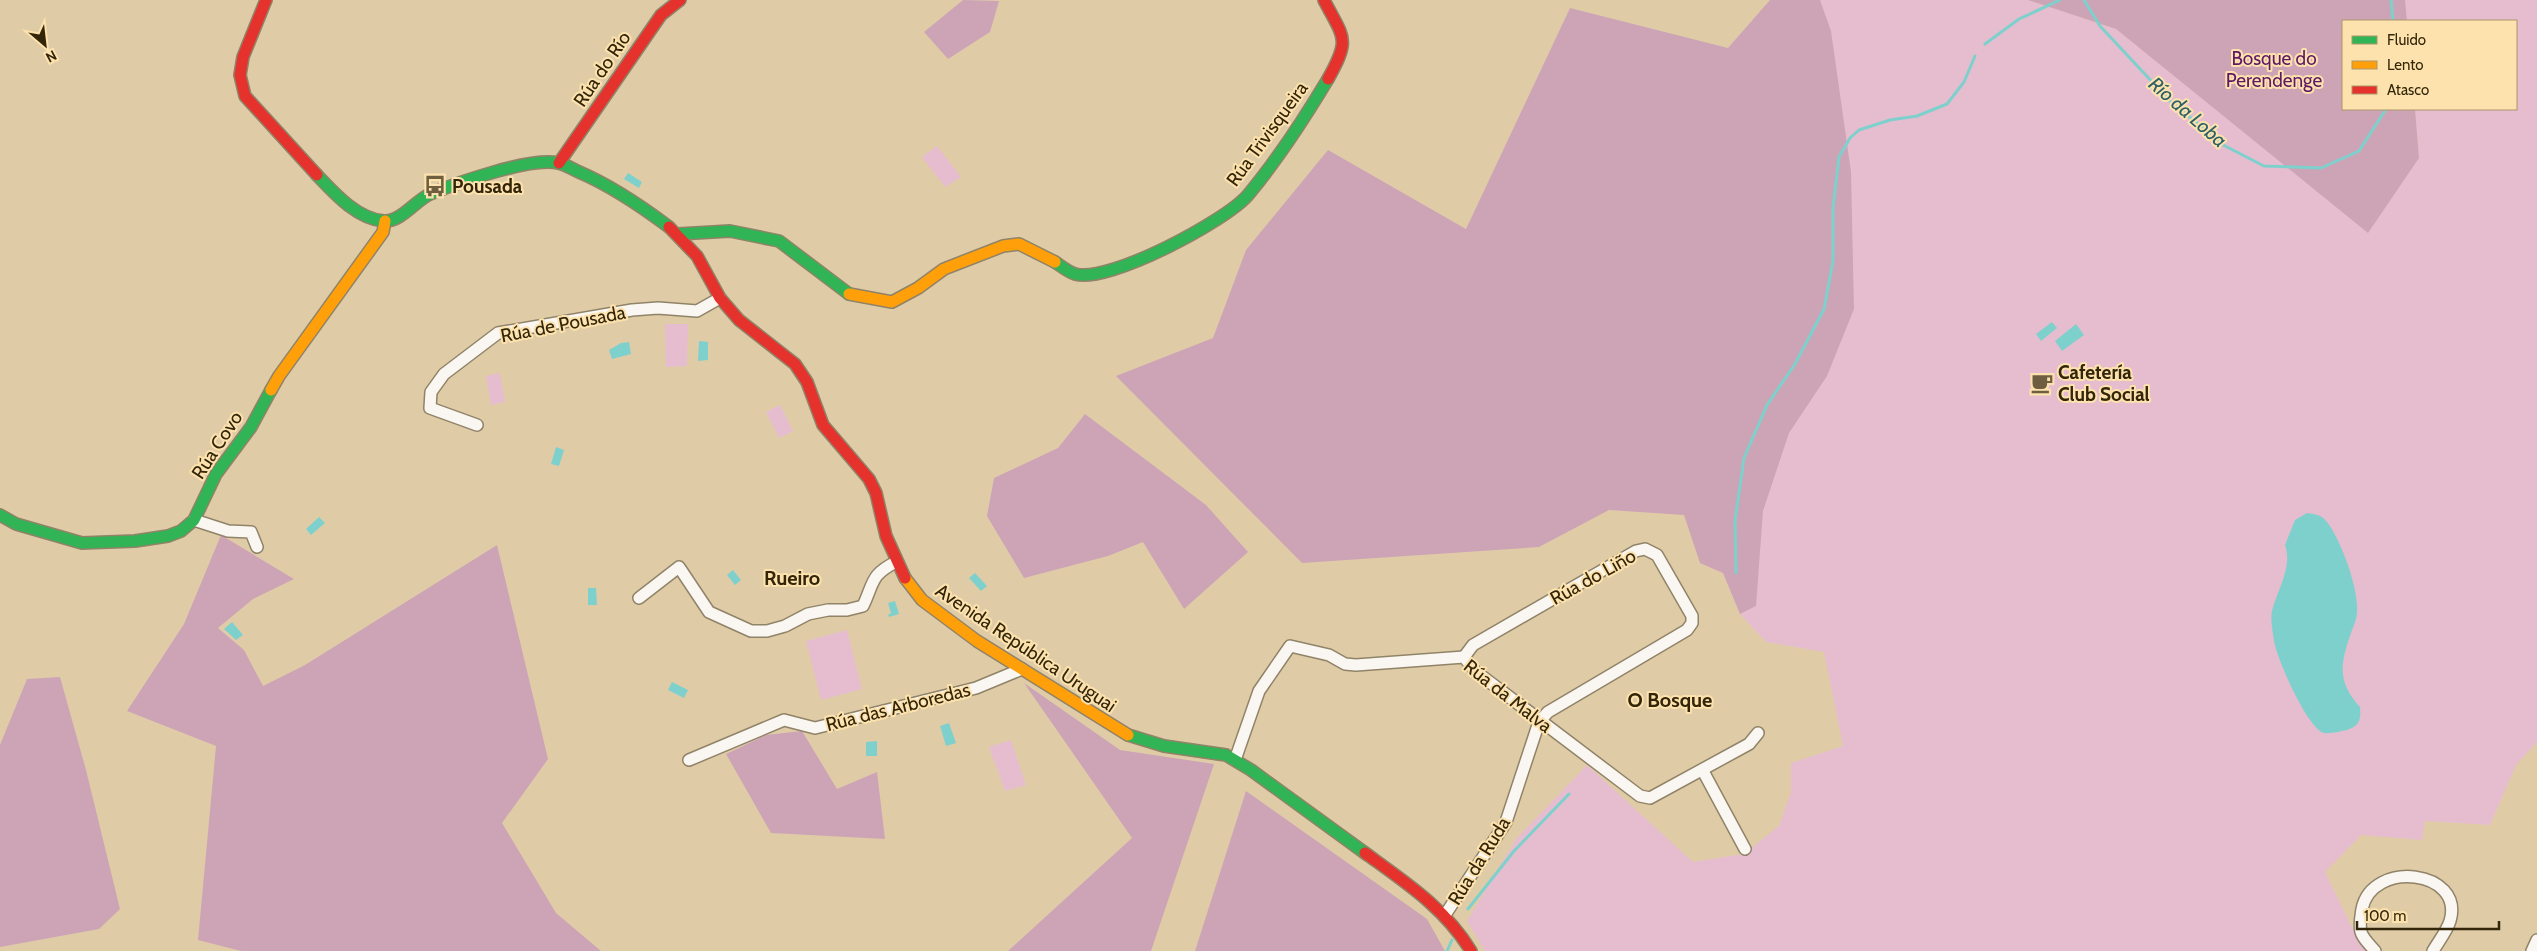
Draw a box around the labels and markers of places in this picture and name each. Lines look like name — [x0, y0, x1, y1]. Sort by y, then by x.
bus stop icon: Pousada — [422, 173, 448, 199]
place label: Pousada — [452, 175, 523, 198]
place label: Cafetería Club Social — [2058, 361, 2150, 406]
cafe icon: Cafetería Club Social — [2029, 370, 2055, 396]

